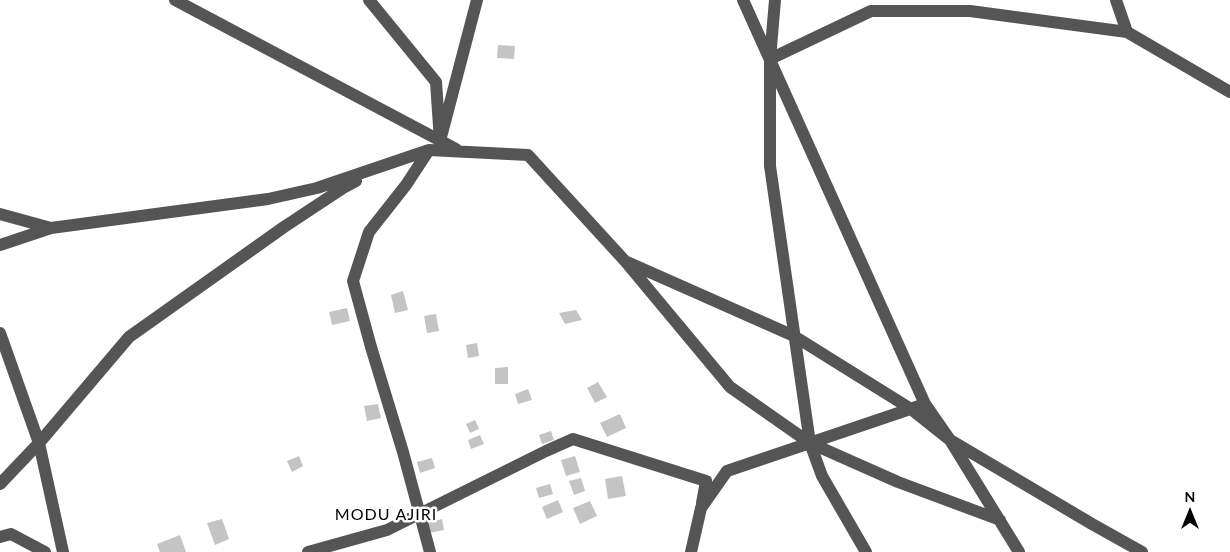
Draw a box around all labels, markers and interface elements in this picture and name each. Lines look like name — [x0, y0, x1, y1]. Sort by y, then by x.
north arrow — [1165, 487, 1215, 537]
text: N — [1185, 488, 1195, 505]
district label: MODU AJIRI — [334, 505, 438, 525]

